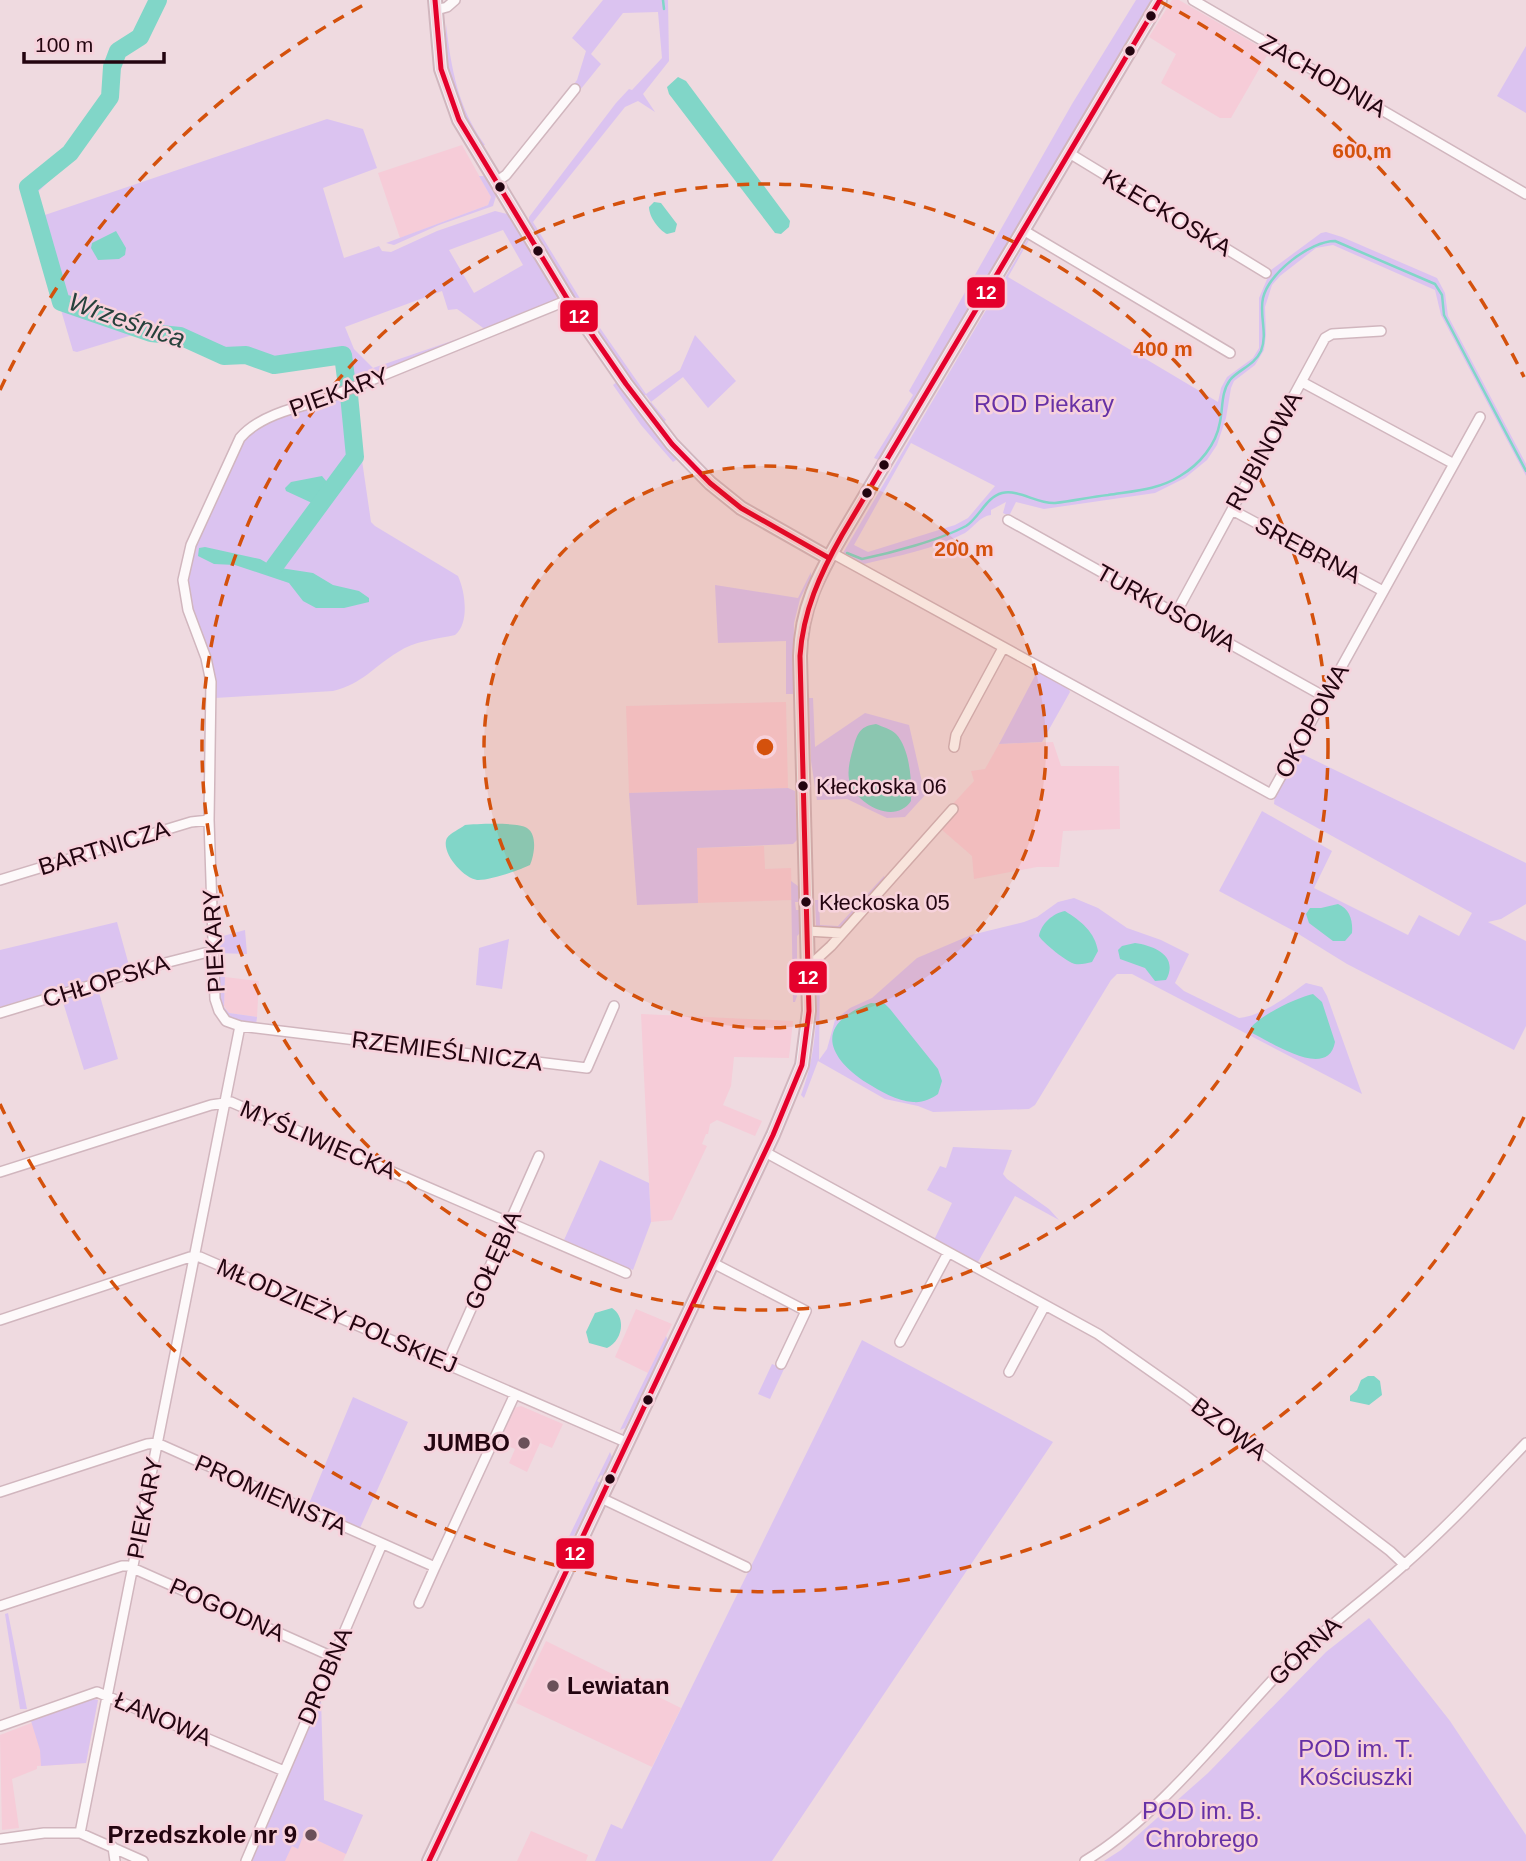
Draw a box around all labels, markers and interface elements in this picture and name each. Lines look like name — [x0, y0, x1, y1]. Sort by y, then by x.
unlabelled marker — [1144, 9, 1158, 23]
scale bar — [24, 21, 164, 65]
street label: ZACHODNIA — [1255, 29, 1391, 123]
text: 100 m — [35, 33, 93, 56]
unlabelled marker — [1123, 44, 1137, 58]
text: 600 m — [1332, 139, 1392, 162]
street label: KŁECKOSKA — [1098, 164, 1237, 262]
unlabelled marker — [493, 180, 507, 194]
unlabelled marker — [531, 244, 545, 258]
line badge: 12 — [966, 276, 1006, 309]
text: 12 — [975, 282, 997, 303]
water label: Wrześnica — [65, 286, 189, 354]
line badge: 12 — [559, 299, 599, 333]
text: 12 — [568, 306, 590, 327]
text: 400 m — [1133, 337, 1193, 360]
street label: PIEKARY — [286, 361, 392, 422]
street label: RUBINOWA — [1220, 387, 1307, 515]
park label: ROD Piekary — [974, 390, 1114, 417]
unlabelled marker — [877, 458, 891, 472]
unlabelled marker — [860, 486, 874, 500]
street label: SREBRNA — [1251, 510, 1366, 589]
text: 200 m — [934, 537, 994, 560]
street label: TURKUSOWA — [1092, 558, 1241, 657]
street label: OKOPOWA — [1269, 659, 1354, 782]
centre of rings — [753, 735, 777, 759]
place label: Kłeckoska 06 — [816, 774, 947, 799]
marker: Kłeckoska 06 — [796, 779, 810, 793]
street label: BARTNICZA — [35, 815, 173, 880]
street label: PIEKARY — [197, 889, 230, 993]
place label: Kłeckoska 05 — [819, 890, 950, 915]
marker: Kłeckoska 05 — [799, 895, 813, 909]
street label: CHŁOPSKA — [39, 949, 172, 1013]
line badge: 12 — [788, 960, 828, 994]
text: 12 — [797, 967, 819, 988]
street label: RZEMIEŚLNICZA — [350, 1025, 544, 1076]
street label: MYŚLIWIECKA — [236, 1095, 400, 1185]
street label: GOŁĘBIA — [459, 1206, 526, 1313]
street label: MŁODZIEŻY POLSKIEJ — [213, 1253, 461, 1378]
street label: BZOWA — [1186, 1392, 1272, 1466]
unlabelled marker — [641, 1393, 655, 1407]
place label: JUMBO — [423, 1429, 510, 1456]
marker: JUMBO — [516, 1435, 532, 1451]
street label: PROMIENISTA — [191, 1449, 351, 1540]
street label: PIEKARY — [121, 1454, 168, 1561]
unlabelled marker — [603, 1472, 617, 1486]
line badge: 12 — [555, 1537, 595, 1570]
text: 12 — [564, 1543, 586, 1564]
street label: POGODNA — [166, 1572, 289, 1647]
street label: GÓRNA — [1263, 1611, 1346, 1691]
street label: DROBNA — [292, 1623, 357, 1728]
place label: Lewiatan — [567, 1672, 670, 1699]
marker: Lewiatan — [545, 1678, 561, 1694]
street label: ŁANOWA — [110, 1686, 216, 1751]
park label: POD im. T. Kościuszki — [1298, 1735, 1414, 1790]
park label: POD im. B. Chrobrego — [1142, 1797, 1262, 1852]
place label: Przedszkole nr 9 — [108, 1821, 297, 1848]
marker: Przedszkole nr 9 — [303, 1827, 319, 1843]

